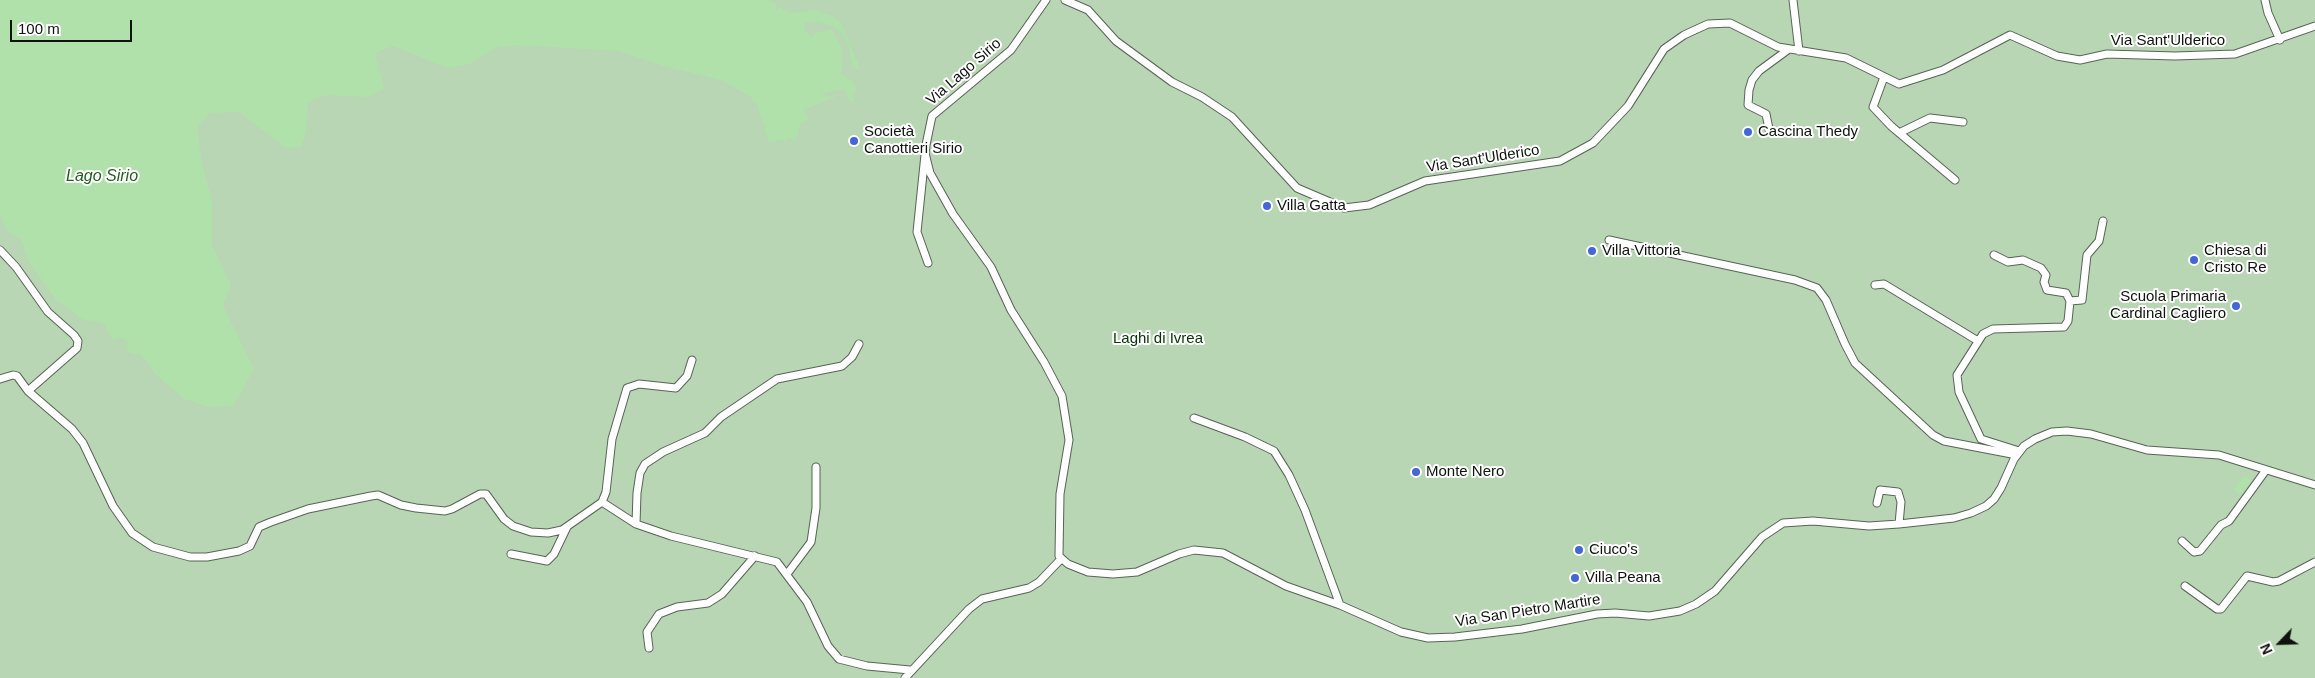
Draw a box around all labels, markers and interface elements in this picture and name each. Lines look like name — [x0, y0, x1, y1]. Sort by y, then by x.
scale bar — [12, 10, 135, 42]
text: 100 m — [18, 20, 60, 37]
street label: Via Sant'Ulderico — [2111, 32, 2225, 50]
street label: Via Lago Sirio — [923, 35, 1005, 109]
place label: Società Canottieri Sirio — [864, 123, 962, 158]
place label: Cascina Thedy — [1758, 123, 1858, 141]
marker: Cascina Thedy — [1742, 126, 1754, 138]
marker: Società Canottieri Sirio — [848, 135, 860, 147]
street label: Via Sant'Ulderico — [1425, 141, 1541, 177]
water label: Lago Sirio — [66, 167, 138, 187]
place label: Villa Gatta — [1277, 197, 1346, 215]
marker: Villa Gatta — [1261, 200, 1273, 212]
place label: Villa Vittoria — [1602, 242, 1681, 260]
place label: Chiesa di Cristo Re — [2204, 242, 2267, 277]
marker: Villa Vittoria — [1586, 245, 1598, 257]
marker: Chiesa di Cristo Re — [2188, 254, 2200, 266]
place label: Scuola Primaria Cardinal Cagliero — [2110, 288, 2226, 323]
marker: Scuola Primaria Cardinal Cagliero — [2230, 300, 2242, 312]
park label: Laghi di Ivrea — [1113, 330, 1203, 348]
place label: Monte Nero — [1426, 463, 1504, 481]
marker: Monte Nero — [1410, 466, 1422, 478]
place label: Ciuco's — [1589, 541, 1638, 559]
marker: Ciuco's — [1573, 544, 1585, 556]
place label: Villa Peana — [1585, 569, 1661, 587]
marker: Villa Peana — [1569, 572, 1581, 584]
street label: Via San Pietro Martire — [1454, 591, 1602, 631]
north arrow — [2255, 618, 2305, 668]
text: N — [2257, 641, 2276, 657]

